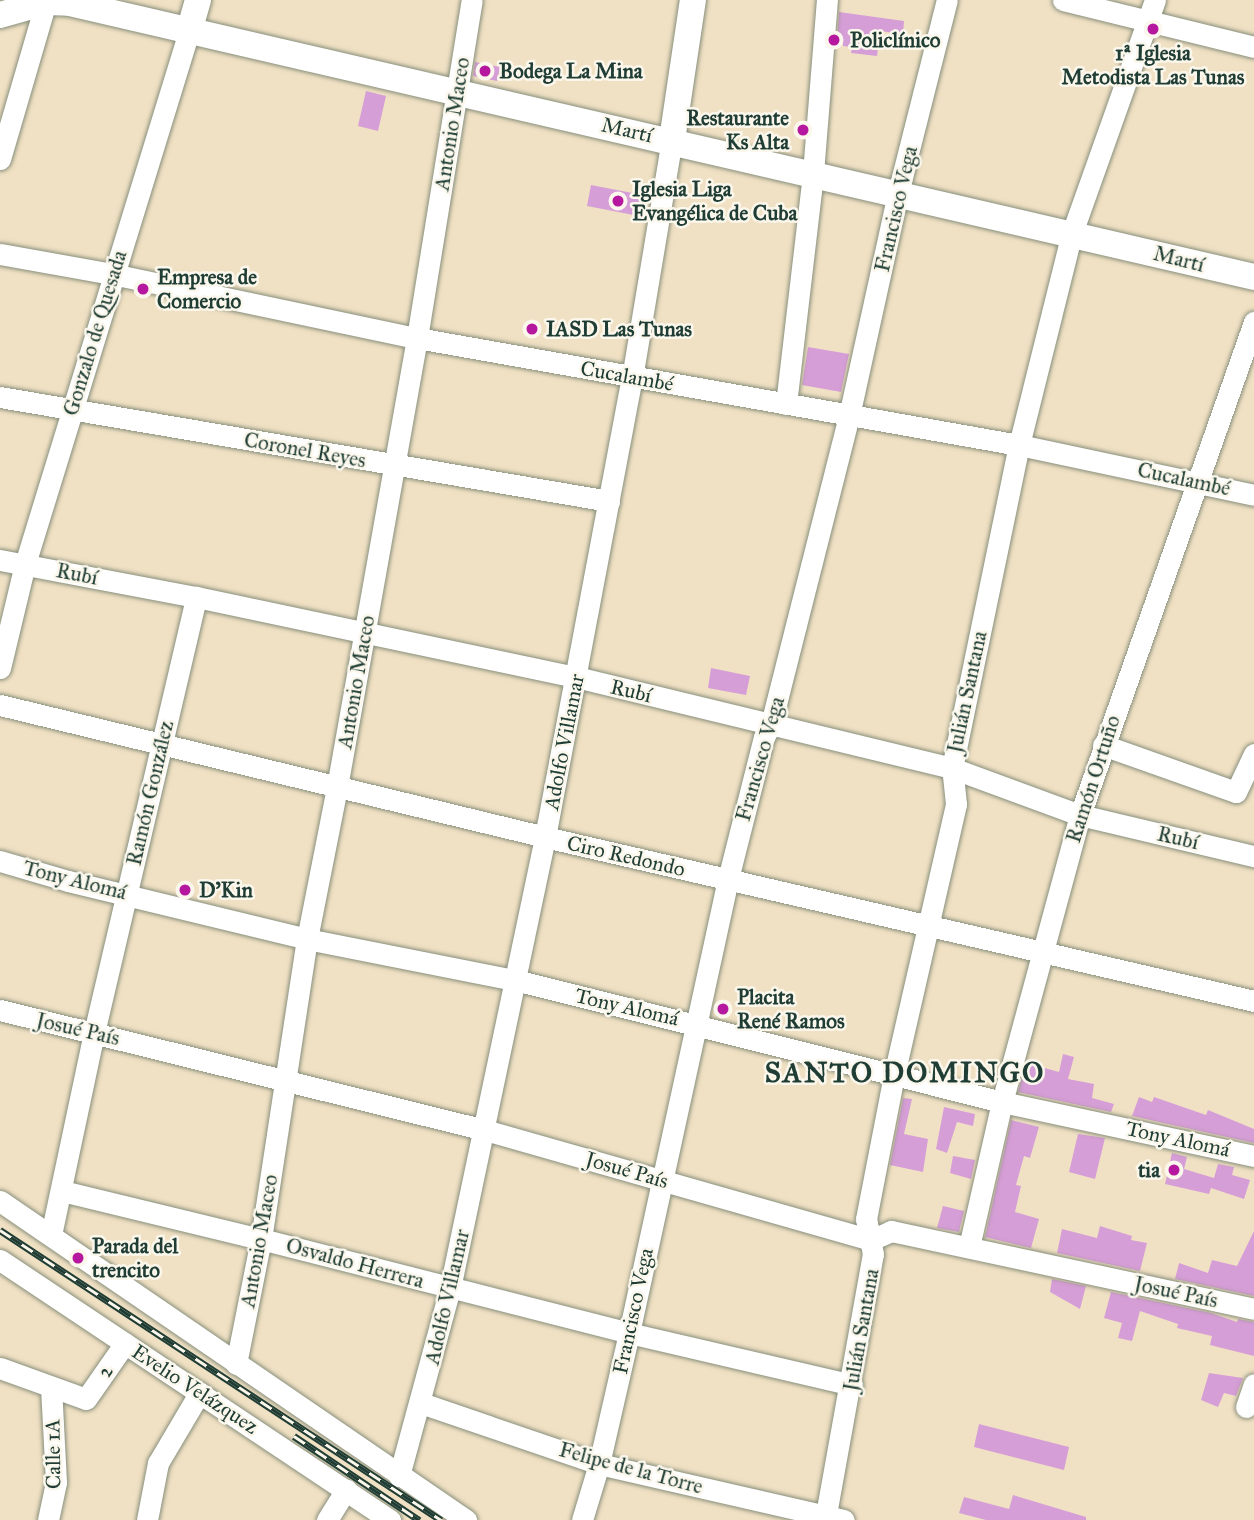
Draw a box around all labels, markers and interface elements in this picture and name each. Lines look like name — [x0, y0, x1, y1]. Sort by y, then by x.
marker: 1ª Iglesia Metodista Las Tunas — [1145, 21, 1161, 37]
place label: Policlínico — [850, 27, 941, 53]
marker: Policlínico — [824, 30, 844, 50]
place label: 1ª Iglesia Metodista Las Tunas — [1062, 40, 1244, 90]
street label: Antonio Maceo — [429, 55, 475, 193]
place label: Bodega La Mina — [499, 58, 643, 84]
marker: Bodega La Mina — [477, 63, 493, 79]
place label: Restaurante Ks Alta — [686, 105, 789, 155]
street label: Martí — [599, 112, 655, 148]
marker: Restaurante Ks Alta — [795, 122, 811, 138]
street label: Francisco Vega — [869, 144, 923, 274]
place label: Iglesia Liga Evangélica de Cuba — [632, 176, 797, 226]
marker: Iglesia Liga Evangélica de Cuba — [610, 193, 626, 209]
street label: Martí — [1151, 241, 1207, 277]
street label: Gonzalo de Quesada — [58, 247, 132, 419]
place label: Empresa de Comercio — [157, 264, 257, 314]
marker: Empresa de Comercio — [135, 281, 151, 297]
place label: IASD Las Tunas — [546, 316, 692, 342]
marker: IASD Las Tunas — [524, 321, 540, 337]
street label: Cucalambé — [578, 355, 676, 397]
street label: Coronel Reyes — [242, 427, 368, 473]
street label: Cucalambé — [1135, 457, 1233, 501]
street label: Rubí — [54, 558, 100, 590]
street label: Antonio Maceo — [332, 613, 380, 751]
street label: Julián Santana — [942, 629, 992, 755]
street label: Adolfo Villamar — [538, 672, 590, 812]
street label: Rubí — [608, 674, 654, 708]
street label: Francisco Vega — [730, 694, 790, 824]
street label: Ramón Ortuño — [1061, 712, 1125, 846]
street label: Ramón González — [121, 718, 179, 868]
street label: Rubí — [1155, 821, 1201, 855]
street label: Ciro Redondo — [564, 830, 688, 882]
street label: Tony Alomá — [21, 855, 129, 905]
place label: D’Kin — [199, 877, 253, 903]
marker: D’Kin — [177, 882, 193, 898]
street label: Tony Alomá — [573, 983, 681, 1031]
place label: Placita René Ramos — [737, 984, 845, 1034]
marker: Placita René Ramos — [715, 1001, 731, 1017]
street label: Josué País — [34, 1007, 122, 1051]
district label: SANTO DOMINGO — [766, 1056, 1044, 1090]
street label: Tony Alomá — [1124, 1116, 1232, 1162]
street label: Josué País — [583, 1146, 671, 1194]
place label: tia — [1138, 1157, 1160, 1183]
marker: tia — [1166, 1162, 1182, 1178]
street label: Antonio Maceo — [235, 1172, 283, 1310]
street label: Adolfo Villamar — [419, 1227, 475, 1367]
street label: Osvaldo Herrera — [283, 1232, 427, 1294]
place label: Parada del trencito — [92, 1233, 178, 1283]
street label: Francisco Vega — [607, 1246, 659, 1376]
marker: Parada del trencito — [70, 1250, 86, 1266]
street label: Julián Santana — [838, 1267, 884, 1393]
street label: Josué País — [1132, 1271, 1220, 1313]
street label: Evelio Velázquez — [127, 1339, 263, 1439]
street label: 2 — [92, 1360, 118, 1382]
street label: Calle 1A — [40, 1419, 66, 1489]
street label: Felipe de la Torre — [556, 1437, 706, 1499]

